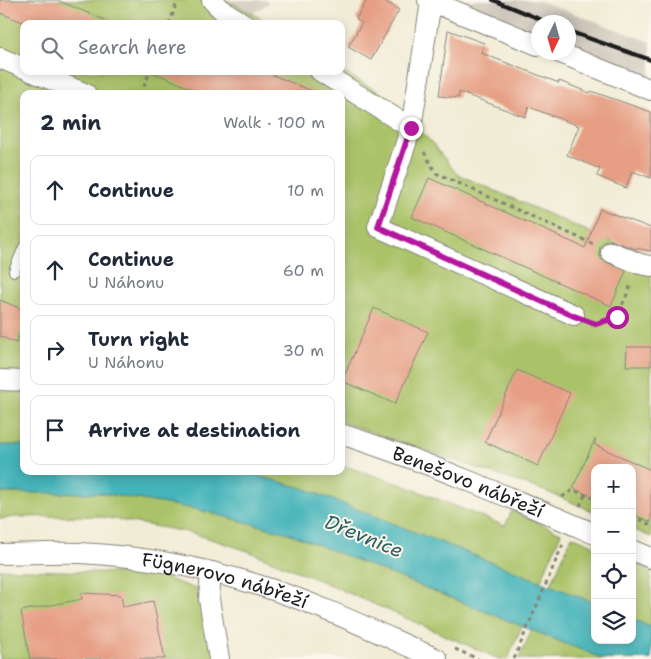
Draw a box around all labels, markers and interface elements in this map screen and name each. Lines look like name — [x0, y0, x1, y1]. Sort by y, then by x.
north arrow — [531, 15, 576, 60]
search box — [20, 20, 345, 75]
icon: search — [38, 34, 66, 62]
text: Search here — [78, 35, 187, 60]
text: 2 min — [40, 109, 101, 137]
text: Walk · 100 m — [223, 112, 325, 133]
route end — [400, 117, 423, 140]
icon: ahead — [41, 176, 69, 204]
text: Continue — [88, 178, 174, 203]
text: 10 m — [287, 180, 324, 201]
text: Continue — [88, 247, 174, 272]
icon: ahead — [41, 256, 69, 284]
text: 60 m — [283, 260, 324, 281]
text: U Náhonu — [88, 272, 164, 293]
route start — [606, 306, 629, 329]
text: Turn right — [88, 327, 189, 352]
icon: right — [41, 336, 69, 364]
text: 30 m — [283, 340, 324, 361]
text: U Náhonu — [88, 352, 164, 373]
icon: arrive — [41, 416, 69, 444]
text: Arrive at destination — [88, 418, 300, 443]
street label: Benešovo nábřeží — [389, 440, 548, 523]
map controls — [591, 464, 636, 644]
button: + — [591, 464, 636, 509]
water label: Dřevnice — [321, 509, 407, 563]
button: − — [591, 509, 636, 554]
street label: Fügnerovo nábřeží — [140, 547, 312, 614]
button: locate — [591, 554, 636, 599]
button: layers — [591, 599, 636, 644]

